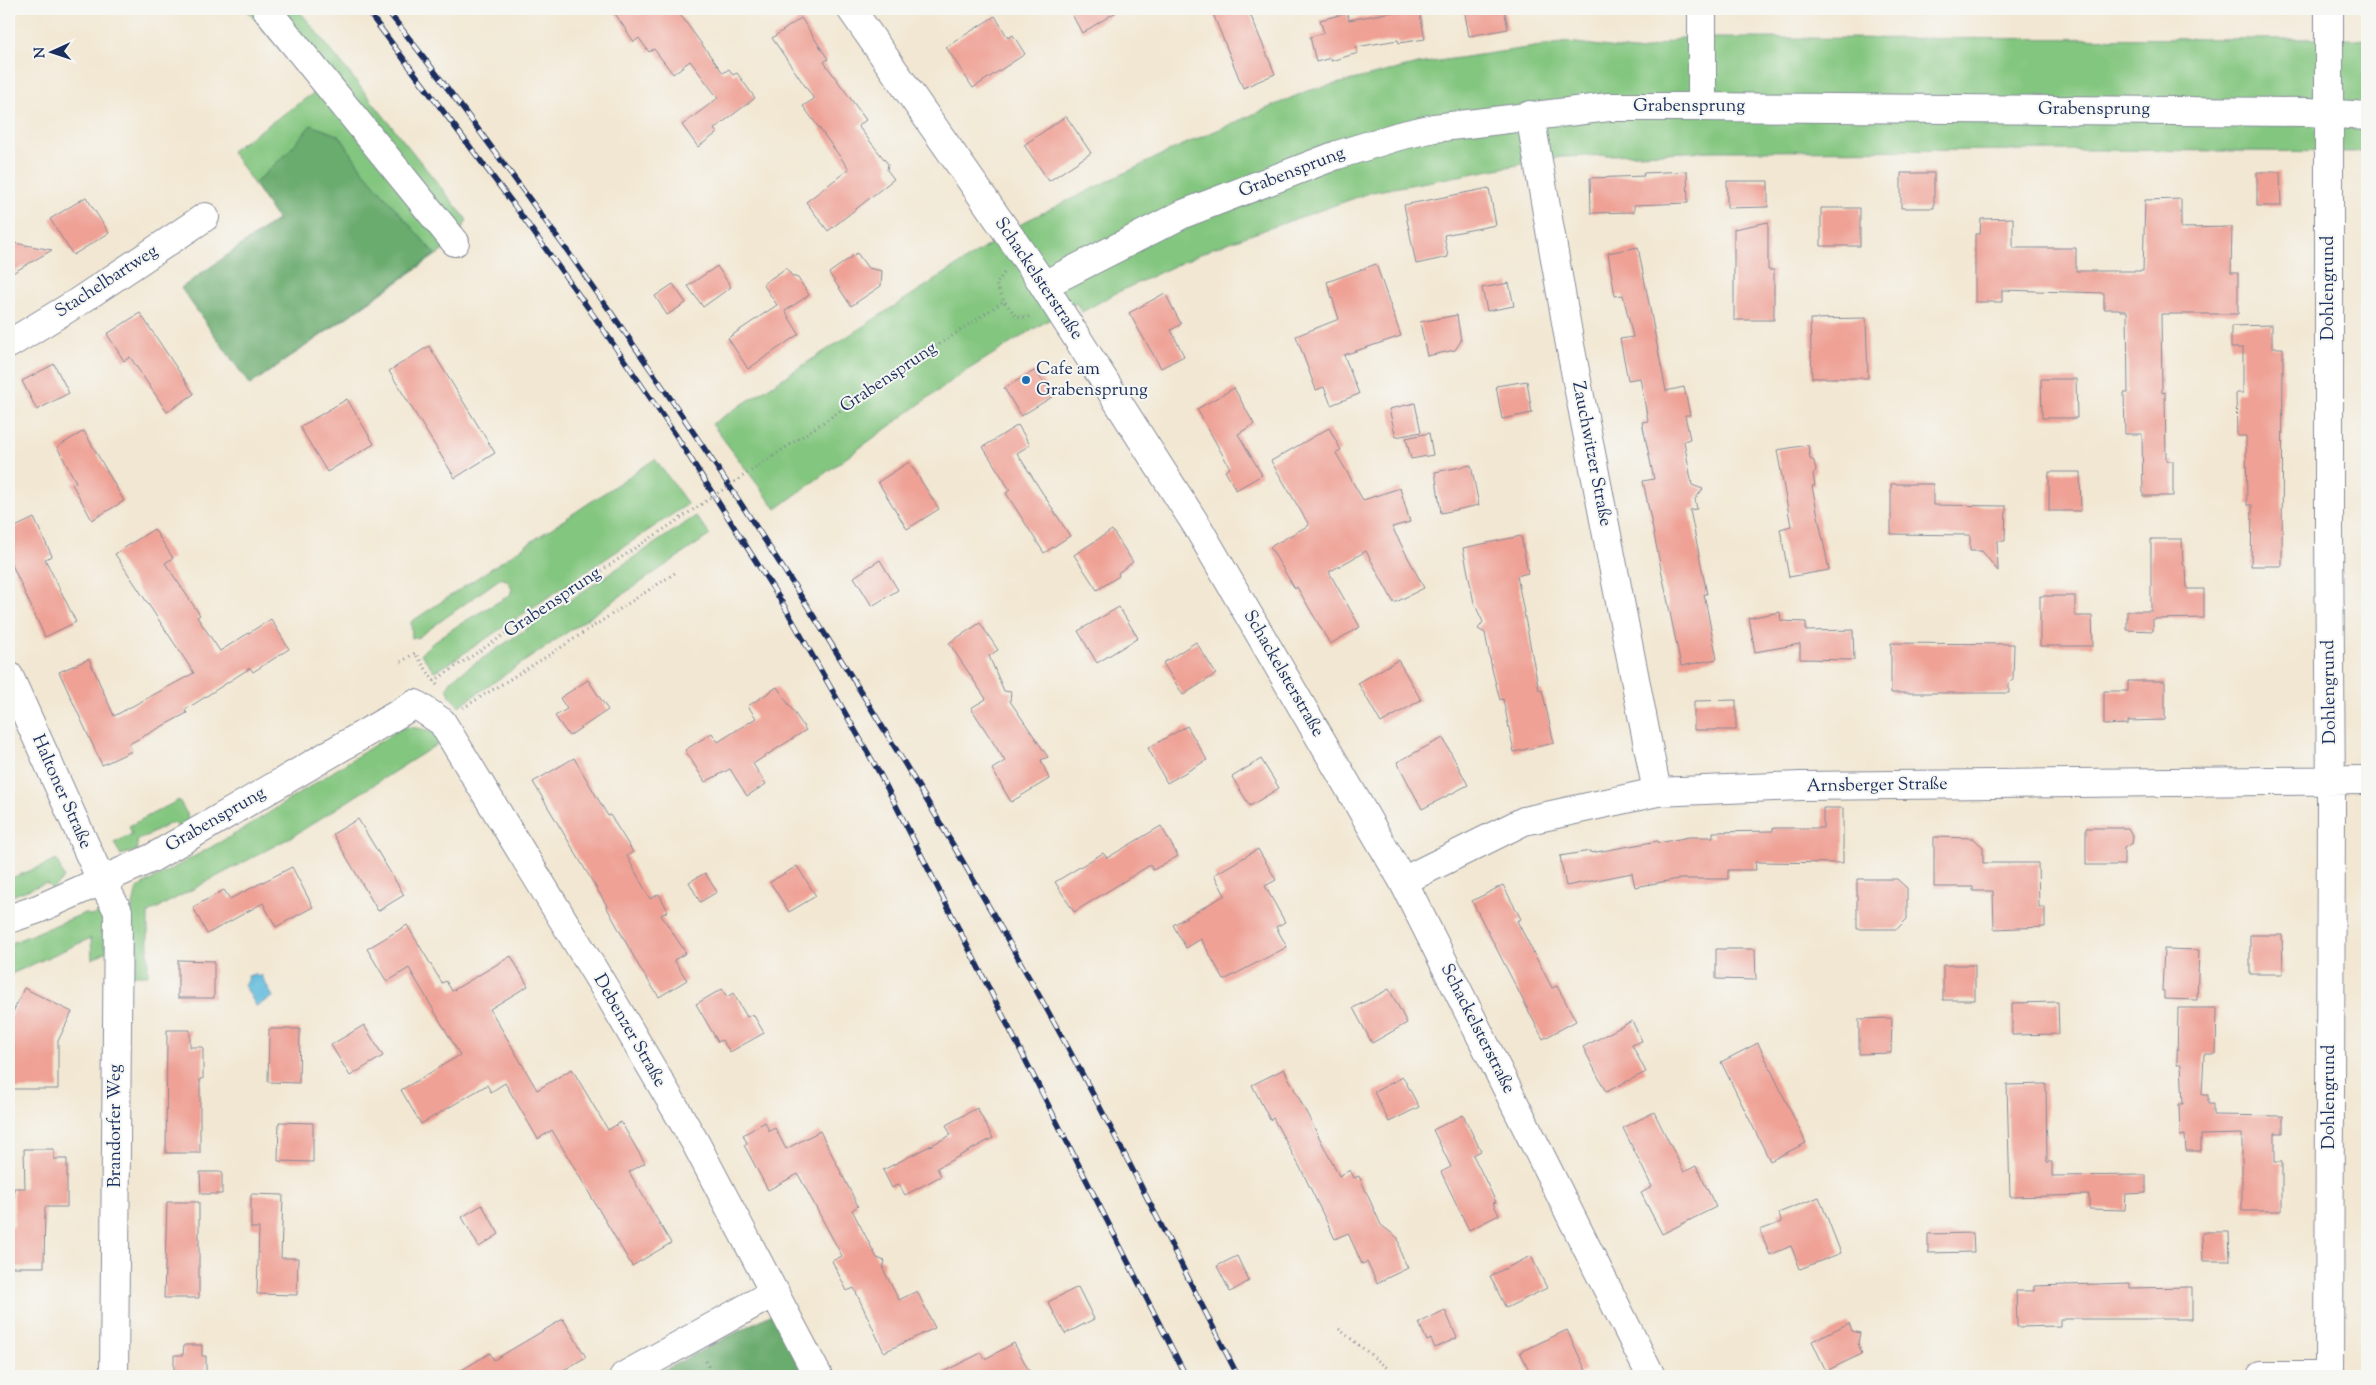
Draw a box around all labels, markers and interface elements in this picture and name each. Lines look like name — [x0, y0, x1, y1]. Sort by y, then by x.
north arrow — [28, 28, 78, 78]
text: N — [31, 46, 51, 59]
street label: Grabensprung — [1633, 94, 1745, 120]
street label: Grabensprung — [2038, 97, 2150, 123]
street label: Grabensprung — [1235, 141, 1349, 205]
street label: Schackelsterstraße — [987, 213, 1089, 345]
street label: Dohlengrund — [2316, 236, 2342, 340]
street label: Stachelbartweg — [51, 239, 164, 325]
street label: Grabensprung — [835, 336, 943, 420]
place label: Cafe am Grabensprung — [1036, 357, 1148, 404]
marker: Cafe am Grabensprung — [1020, 374, 1032, 386]
street label: Zauchwitzer Straße — [1564, 379, 1618, 529]
street label: Grabensprung — [499, 561, 607, 645]
street label: Schackelsterstraße — [1236, 606, 1330, 742]
street label: Dohlengrund — [2316, 639, 2344, 745]
street label: Haltoner Straße — [24, 731, 98, 853]
street label: Arnsberger Straße — [1806, 772, 1948, 800]
street label: Grabensprung — [161, 781, 271, 859]
street label: Schackelsterstraße — [1433, 960, 1521, 1098]
street label: Debenzer Straße — [586, 970, 672, 1092]
street label: Dohlengrund — [2317, 1045, 2343, 1149]
street label: Brandorfer Weg — [103, 1064, 129, 1188]

